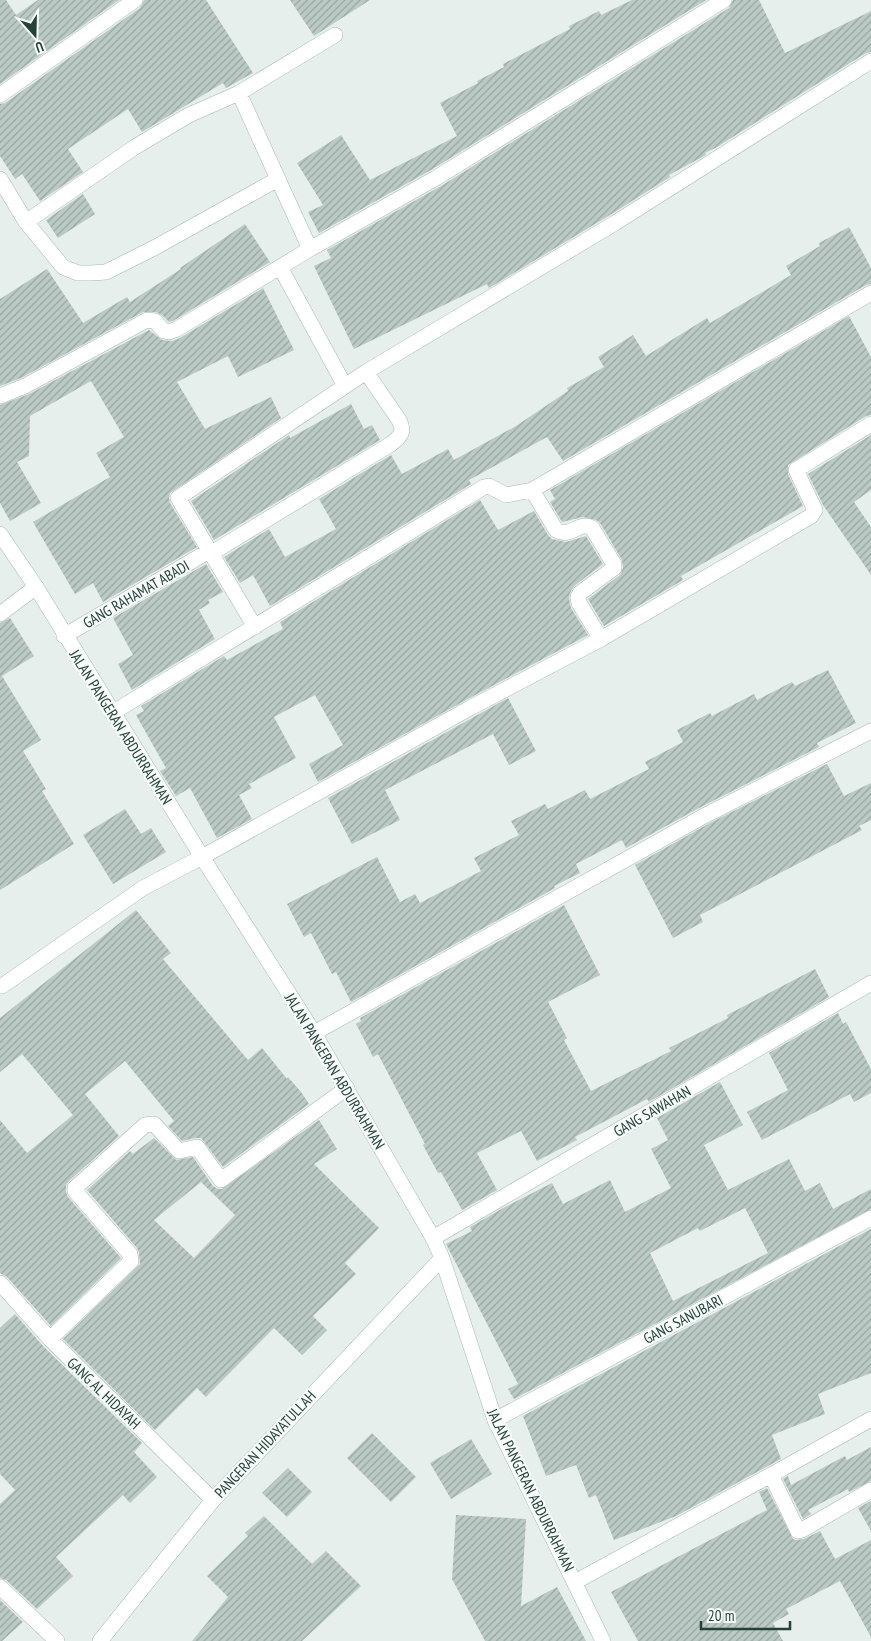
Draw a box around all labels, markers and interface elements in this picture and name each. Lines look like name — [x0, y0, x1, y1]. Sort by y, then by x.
north arrow — [10, 10, 60, 60]
text: U — [33, 38, 46, 57]
street label: GANG RAHAMAT ABADI — [79, 556, 193, 632]
street label: JALAN PANGERAN ABDURRAHMAN — [65, 645, 176, 808]
street label: JALAN PANGERAN ABDURRAHMAN — [280, 989, 389, 1153]
street label: GANG SAWAHAN — [610, 1081, 694, 1141]
street label: GANG SANUBARI — [640, 1290, 726, 1348]
street label: GANG AL HIDAYAH — [63, 1353, 145, 1433]
street label: PANGERAN HIDAYATULLAH — [210, 1386, 320, 1502]
street label: JALAN PANGERAN ABDURRAHMAN — [483, 1405, 579, 1575]
scale bar — [701, 1598, 790, 1630]
text: 20 m — [708, 1606, 734, 1625]

